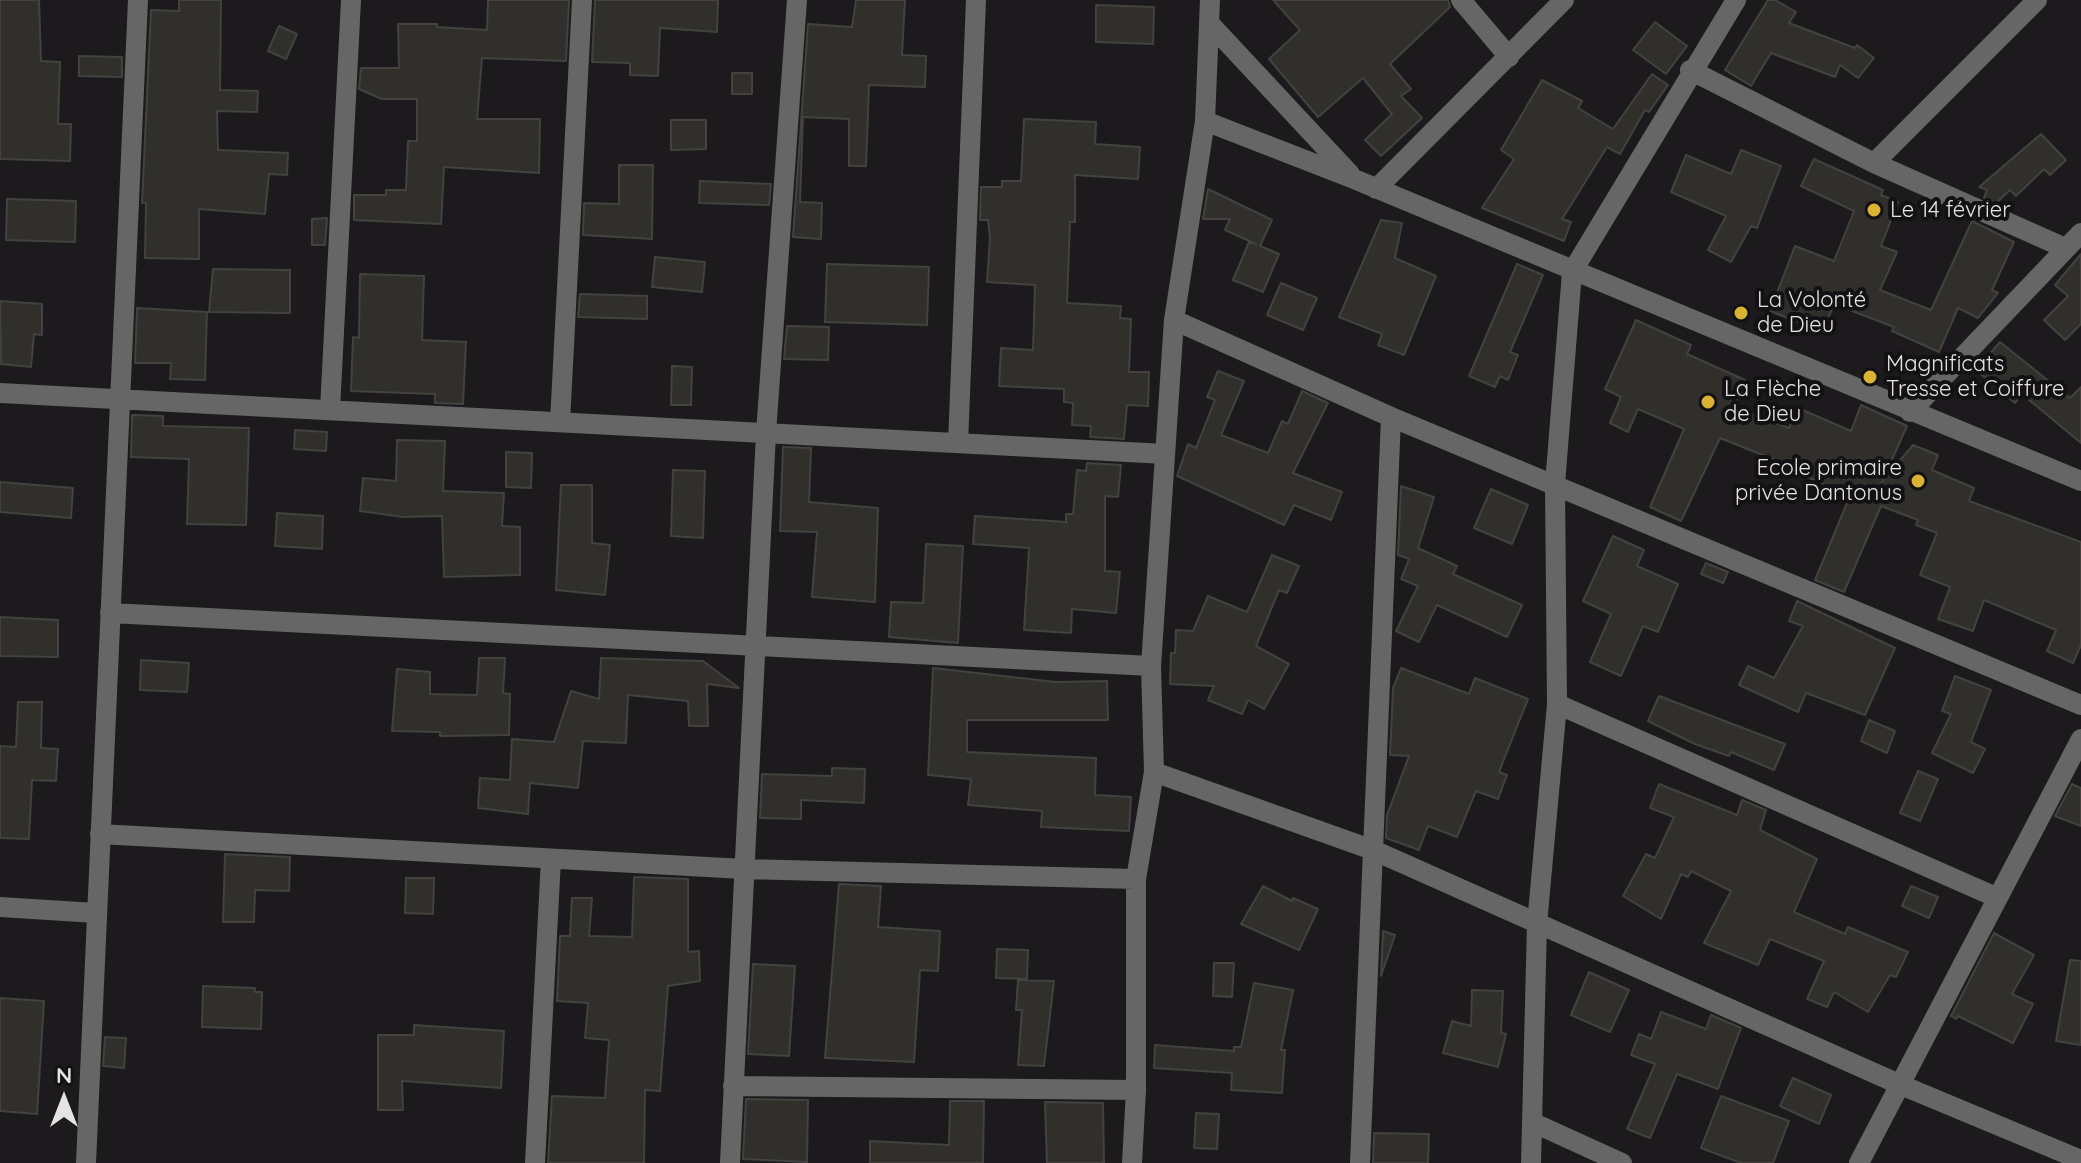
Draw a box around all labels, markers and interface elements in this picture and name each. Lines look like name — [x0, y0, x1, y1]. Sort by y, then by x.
place label: Le 14 février — [1890, 197, 2011, 223]
marker: Le 14 février — [1865, 201, 1883, 219]
place label: La Volonté de Dieu — [1757, 287, 1866, 338]
marker: La Volonté de Dieu — [1732, 304, 1750, 322]
place label: Magnificats Tresse et Coiffure — [1886, 351, 2064, 402]
marker: Magnificats Tresse et Coiffure — [1861, 368, 1879, 386]
place label: La Flèche de Dieu — [1724, 376, 1821, 428]
marker: La Flèche de Dieu — [1699, 393, 1717, 411]
place label: Ecole primaire privée Dantonus — [1735, 455, 1902, 506]
marker: Ecole primaire privée Dantonus — [1909, 472, 1927, 490]
north arrow — [24, 1059, 104, 1139]
text: N — [56, 1061, 72, 1089]

